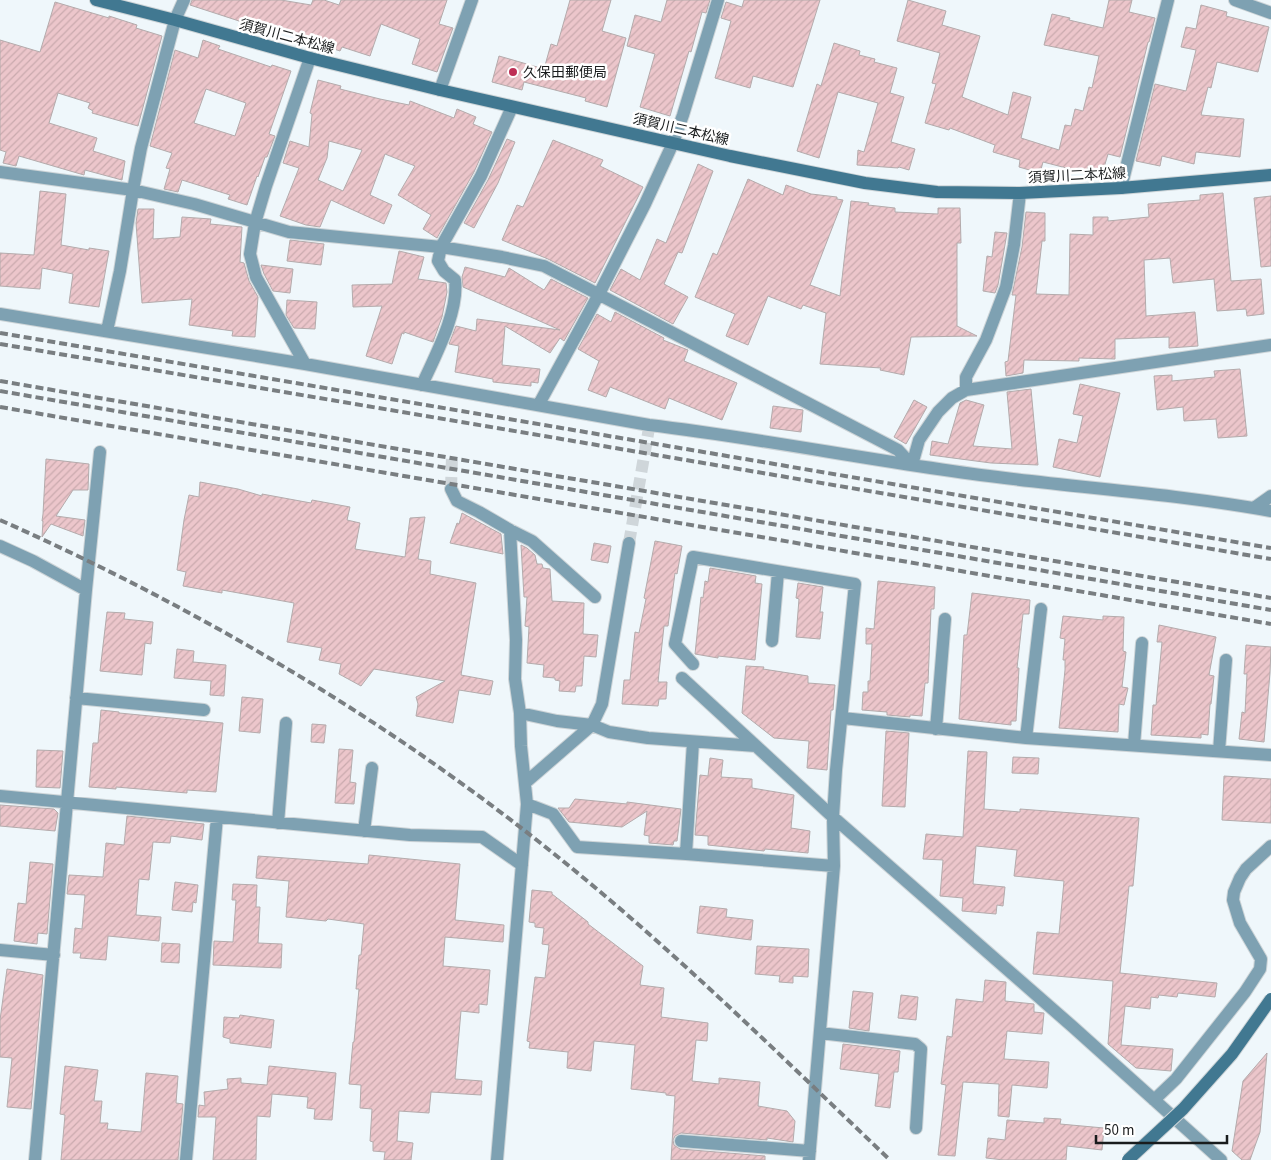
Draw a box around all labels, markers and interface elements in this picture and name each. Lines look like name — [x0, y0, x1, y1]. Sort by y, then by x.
street label: 須賀川二本松線 — [237, 15, 337, 59]
place label: 久保田郵便局 — [523, 63, 607, 83]
marker: 久保田郵便局 — [507, 66, 519, 78]
street label: 須賀川二本松線 — [631, 109, 731, 151]
street label: 須賀川二本松線 — [1028, 163, 1127, 189]
scale bar — [1096, 1112, 1227, 1144]
text: 50 m — [1104, 1120, 1134, 1141]

